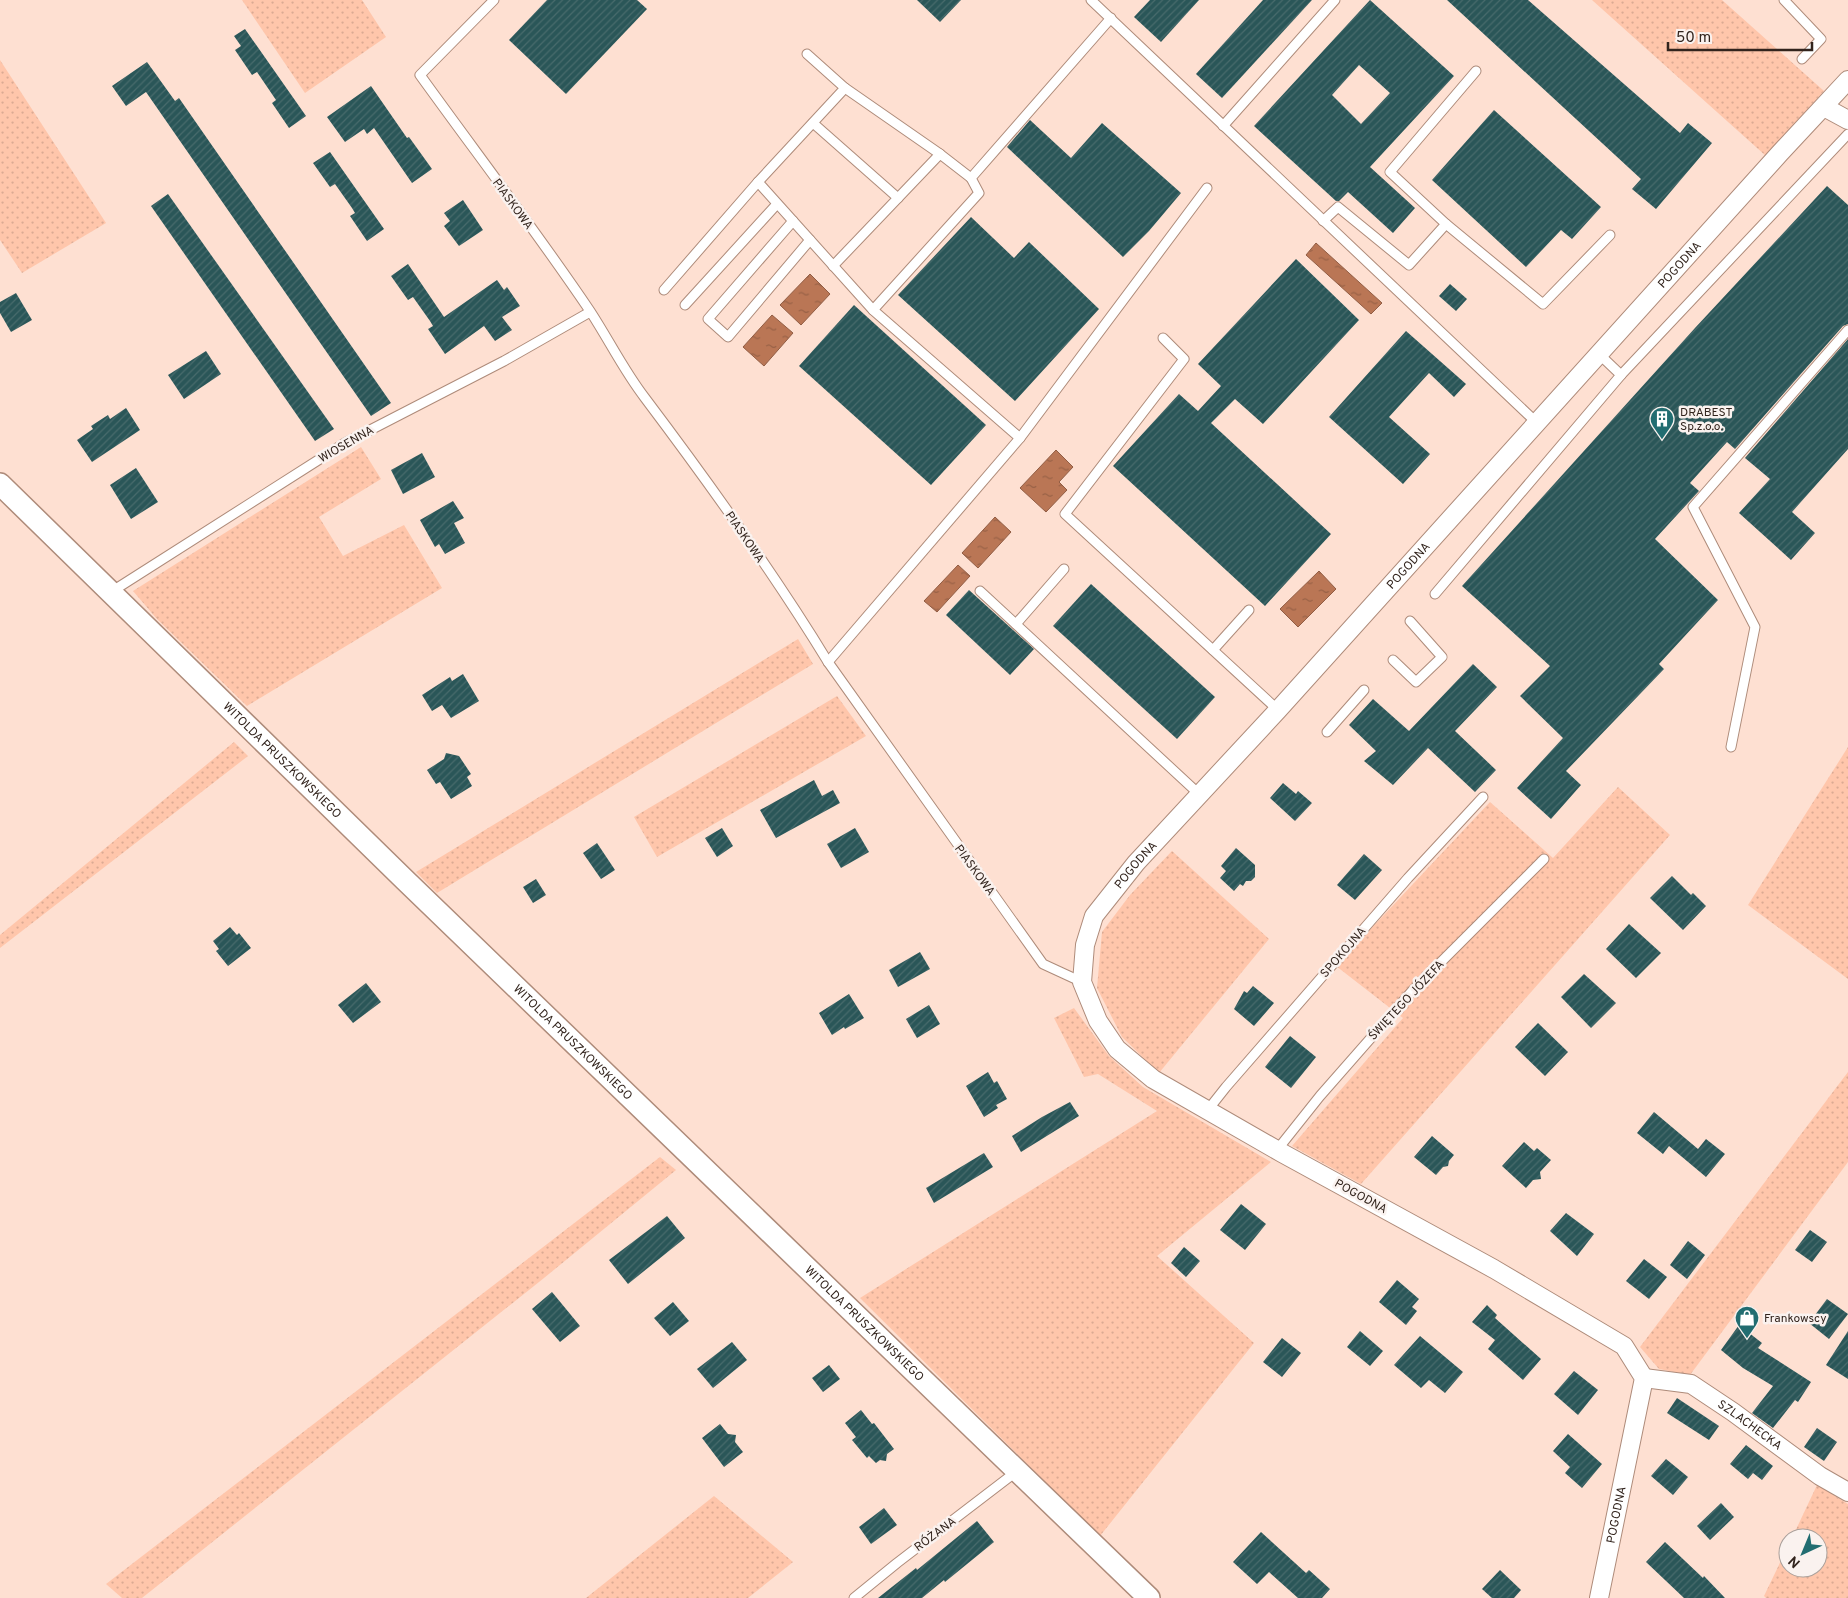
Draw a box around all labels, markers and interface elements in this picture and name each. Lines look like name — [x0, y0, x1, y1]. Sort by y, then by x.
scale bar — [1668, 20, 1812, 52]
text: 50 m — [1676, 29, 1711, 48]
street label: PIASKOWA — [488, 176, 536, 233]
street label: POGODNA — [1655, 238, 1705, 292]
place label: DRABEST Sp.z.o.o. — [1680, 405, 1733, 435]
building icon: DRABEST Sp.z.o.o. — [1649, 406, 1675, 440]
street label: WIOSENNA — [316, 423, 377, 467]
street label: PIASKOWA — [721, 508, 767, 567]
street label: POGODNA — [1384, 539, 1434, 593]
street label: WITOLDA PRUSZKOWSKIEGO — [219, 699, 345, 823]
street label: POGODNA — [1111, 838, 1161, 893]
street label: PIASKOWA — [950, 842, 998, 899]
street label: SPOKOJNA — [1317, 924, 1370, 981]
street label: ŚWIĘTEGO JÓZEFA — [1365, 957, 1448, 1044]
street label: WITOLDA PRUSZKOWSKIEGO — [509, 982, 636, 1104]
street label: POGODNA — [1331, 1176, 1390, 1218]
street label: WITOLDA PRUSZKOWSKIEGO — [801, 1263, 927, 1385]
shop icon: Frankowscy — [1734, 1305, 1760, 1339]
place label: Frankowscy — [1764, 1311, 1827, 1327]
street label: SZLACHECKA — [1714, 1397, 1785, 1454]
street label: POGODNA — [1603, 1485, 1631, 1545]
street label: RÓŻANA — [911, 1514, 960, 1556]
north arrow — [1778, 1528, 1828, 1578]
text: N — [1785, 1552, 1805, 1571]

